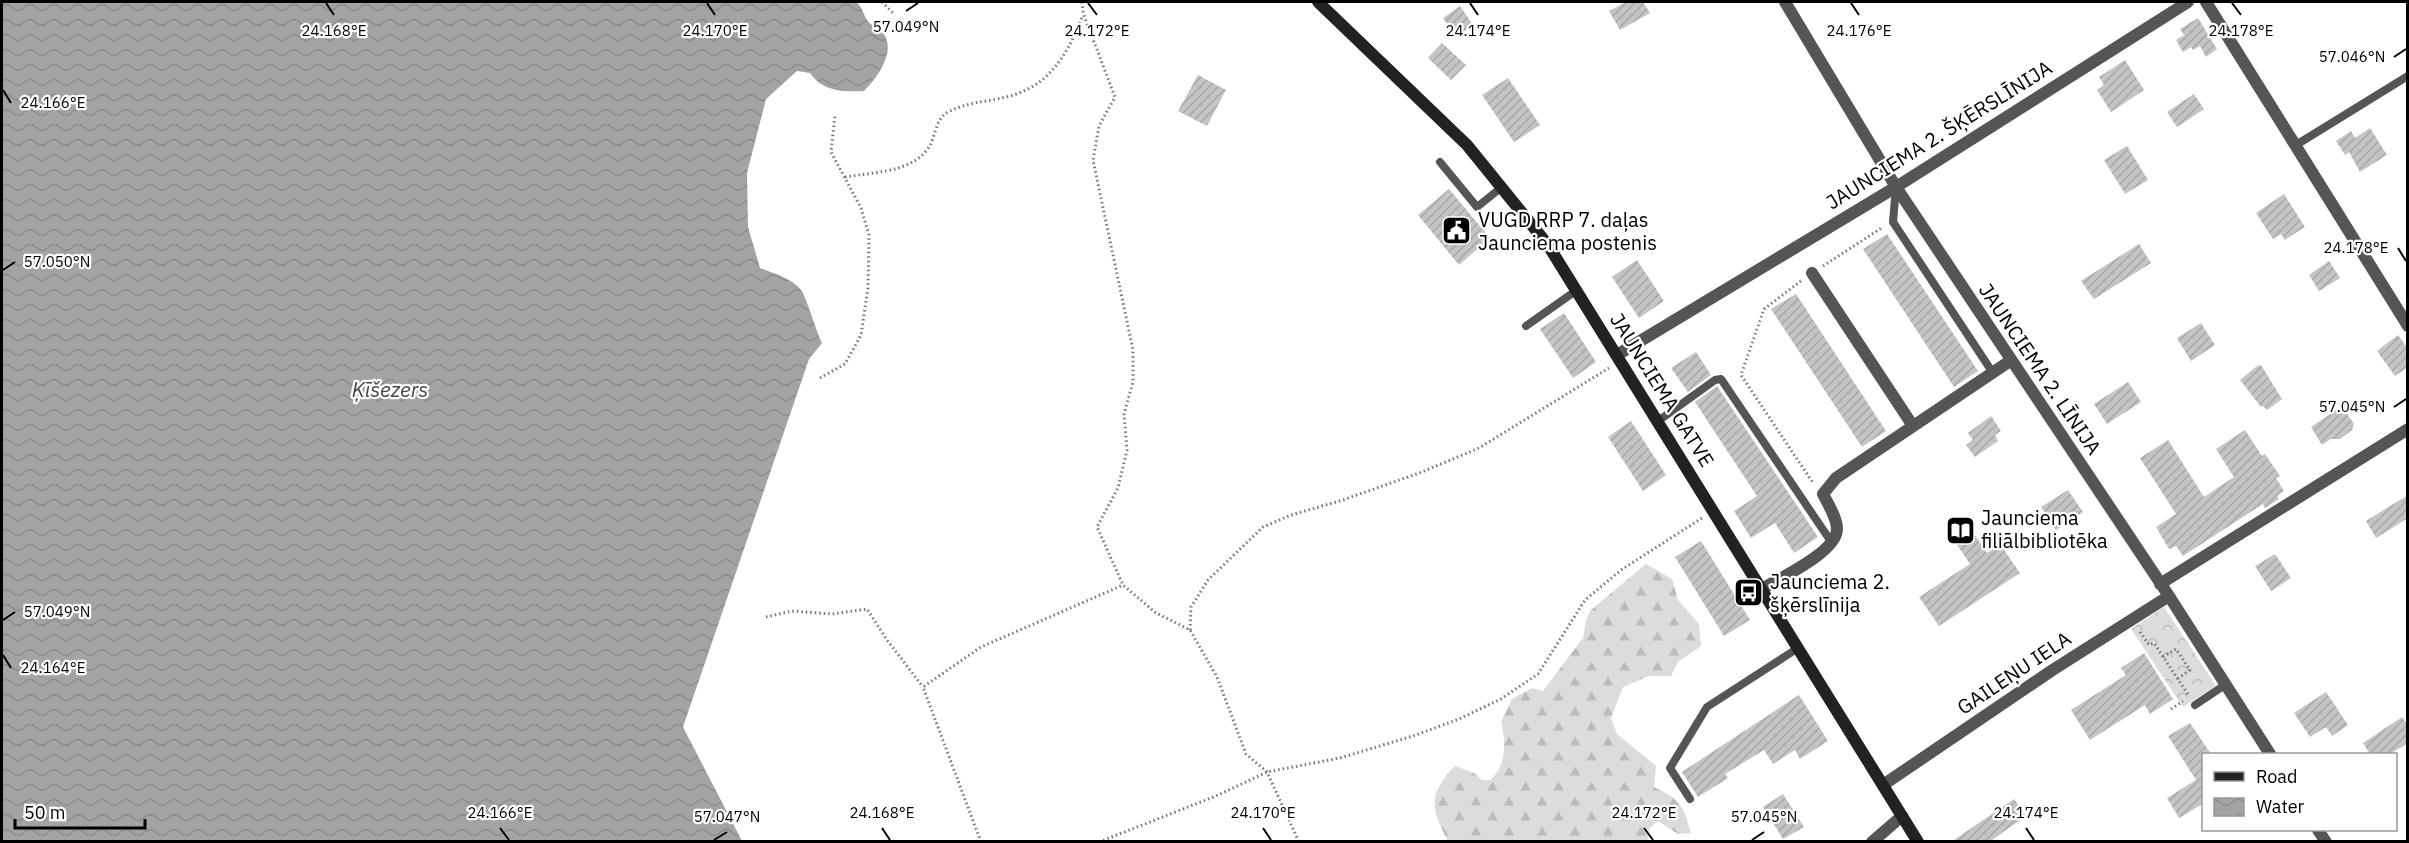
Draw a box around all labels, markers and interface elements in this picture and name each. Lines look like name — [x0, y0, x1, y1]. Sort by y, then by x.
text: 57.049°N — [873, 17, 939, 36]
text: 24.168°E — [302, 21, 366, 40]
text: 24.170°E — [683, 21, 747, 40]
text: 24.172°E — [1065, 21, 1129, 40]
text: 24.174°E — [1446, 21, 1510, 40]
text: 24.176°E — [1827, 21, 1891, 40]
text: 24.178°E — [2209, 21, 2273, 40]
text: 57.046°N — [2319, 47, 2385, 66]
street label: JAUNCIEMA 2. ŠĶĒRSLĪNIJA — [1821, 54, 2057, 215]
text: 24.166°E — [21, 93, 85, 112]
place label: VUGD RRP 7. daļas Jaunciema postenis — [1478, 206, 1657, 256]
public building icon: VUGD RRP 7. daļas Jaunciema postenis — [1441, 215, 1473, 247]
text: 24.178°E — [2324, 238, 2388, 257]
text: 57.050°N — [24, 252, 90, 271]
street label: JAUNCIEMA 2. LĪNIJA — [1973, 278, 2108, 460]
street label: JAUNCIEMA GATVE — [1604, 308, 1721, 472]
water label: Ķīšezers — [352, 375, 428, 403]
text: 57.045°N — [2319, 397, 2385, 416]
place label: Jaunciema filiālbibliotēka — [1981, 504, 2108, 554]
library icon: Jaunciema filiālbibliotēka — [1944, 514, 1976, 546]
place label: Jaunciema 2. šķērslīnija — [1770, 568, 1890, 618]
bus stop icon: Jaunciema 2. šķērslīnija — [1733, 577, 1765, 609]
text: 57.049°N — [24, 602, 90, 621]
street label: GAILEŅU IELA — [1952, 624, 2076, 721]
text: 24.164°E — [21, 658, 85, 677]
legend — [2202, 753, 2397, 831]
text: Road — [2256, 765, 2297, 788]
scale bar — [15, 792, 146, 830]
text: Water — [2256, 795, 2305, 818]
text: 50 m — [24, 801, 66, 824]
text: 24.166°E — [468, 803, 532, 822]
text: 24.168°E — [850, 803, 914, 822]
text: 24.170°E — [1231, 803, 1295, 822]
text: 24.172°E — [1612, 803, 1676, 822]
text: 24.174°E — [1994, 803, 2058, 822]
text: 57.047°N — [694, 807, 760, 826]
text: 57.045°N — [1731, 807, 1797, 826]

